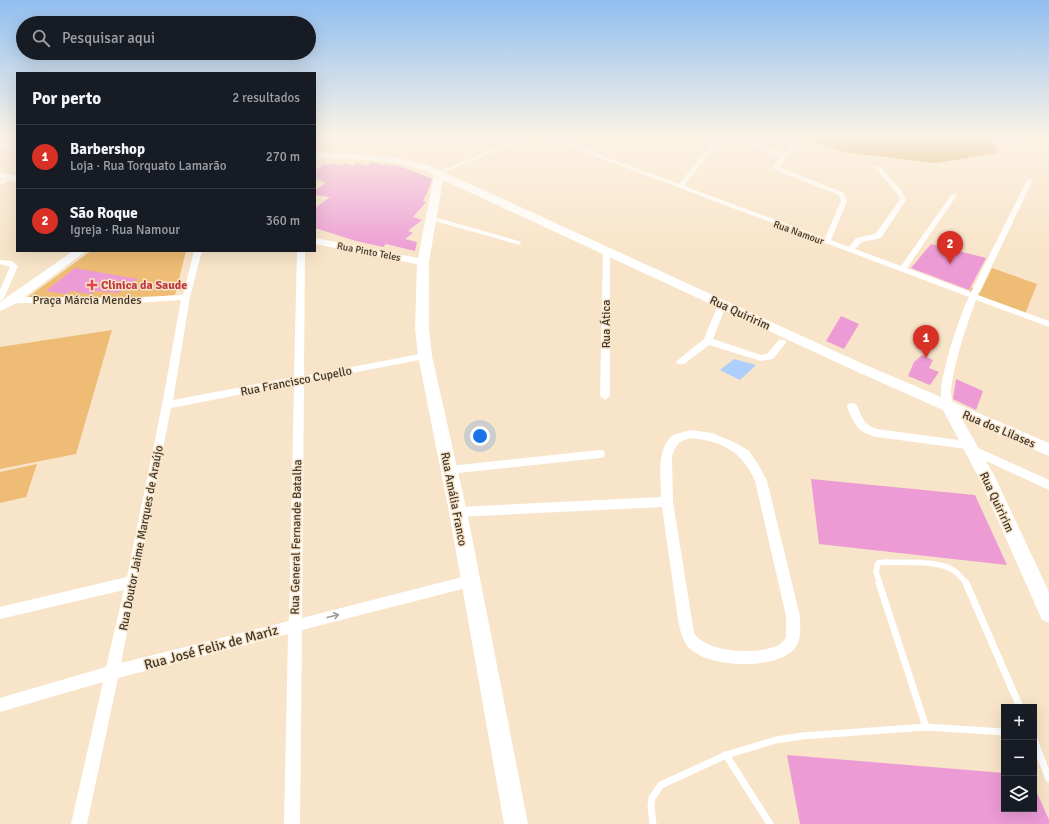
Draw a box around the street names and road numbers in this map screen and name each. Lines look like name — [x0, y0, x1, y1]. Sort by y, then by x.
street label: Rua Namour — [772, 218, 826, 248]
street label: Rua Pinto Teles — [336, 240, 402, 264]
street label: Praça Márcia Mendes — [33, 293, 141, 308]
street label: Rua Quiririm — [707, 293, 772, 334]
street label: Rua Ática — [599, 300, 614, 348]
street label: Rua Francisco Cupello — [239, 363, 353, 400]
street label: Rua dos Lilases — [960, 407, 1038, 452]
street label: Rua Doutor Jaime Marques de Araújo — [116, 444, 167, 632]
street label: Rua Amália Franco — [437, 451, 470, 547]
street label: Rua General Fernande Batalha — [288, 459, 305, 615]
street label: Rua Quiririm — [976, 470, 1017, 535]
street label: Rua José Felix de Mariz — [142, 621, 280, 674]

